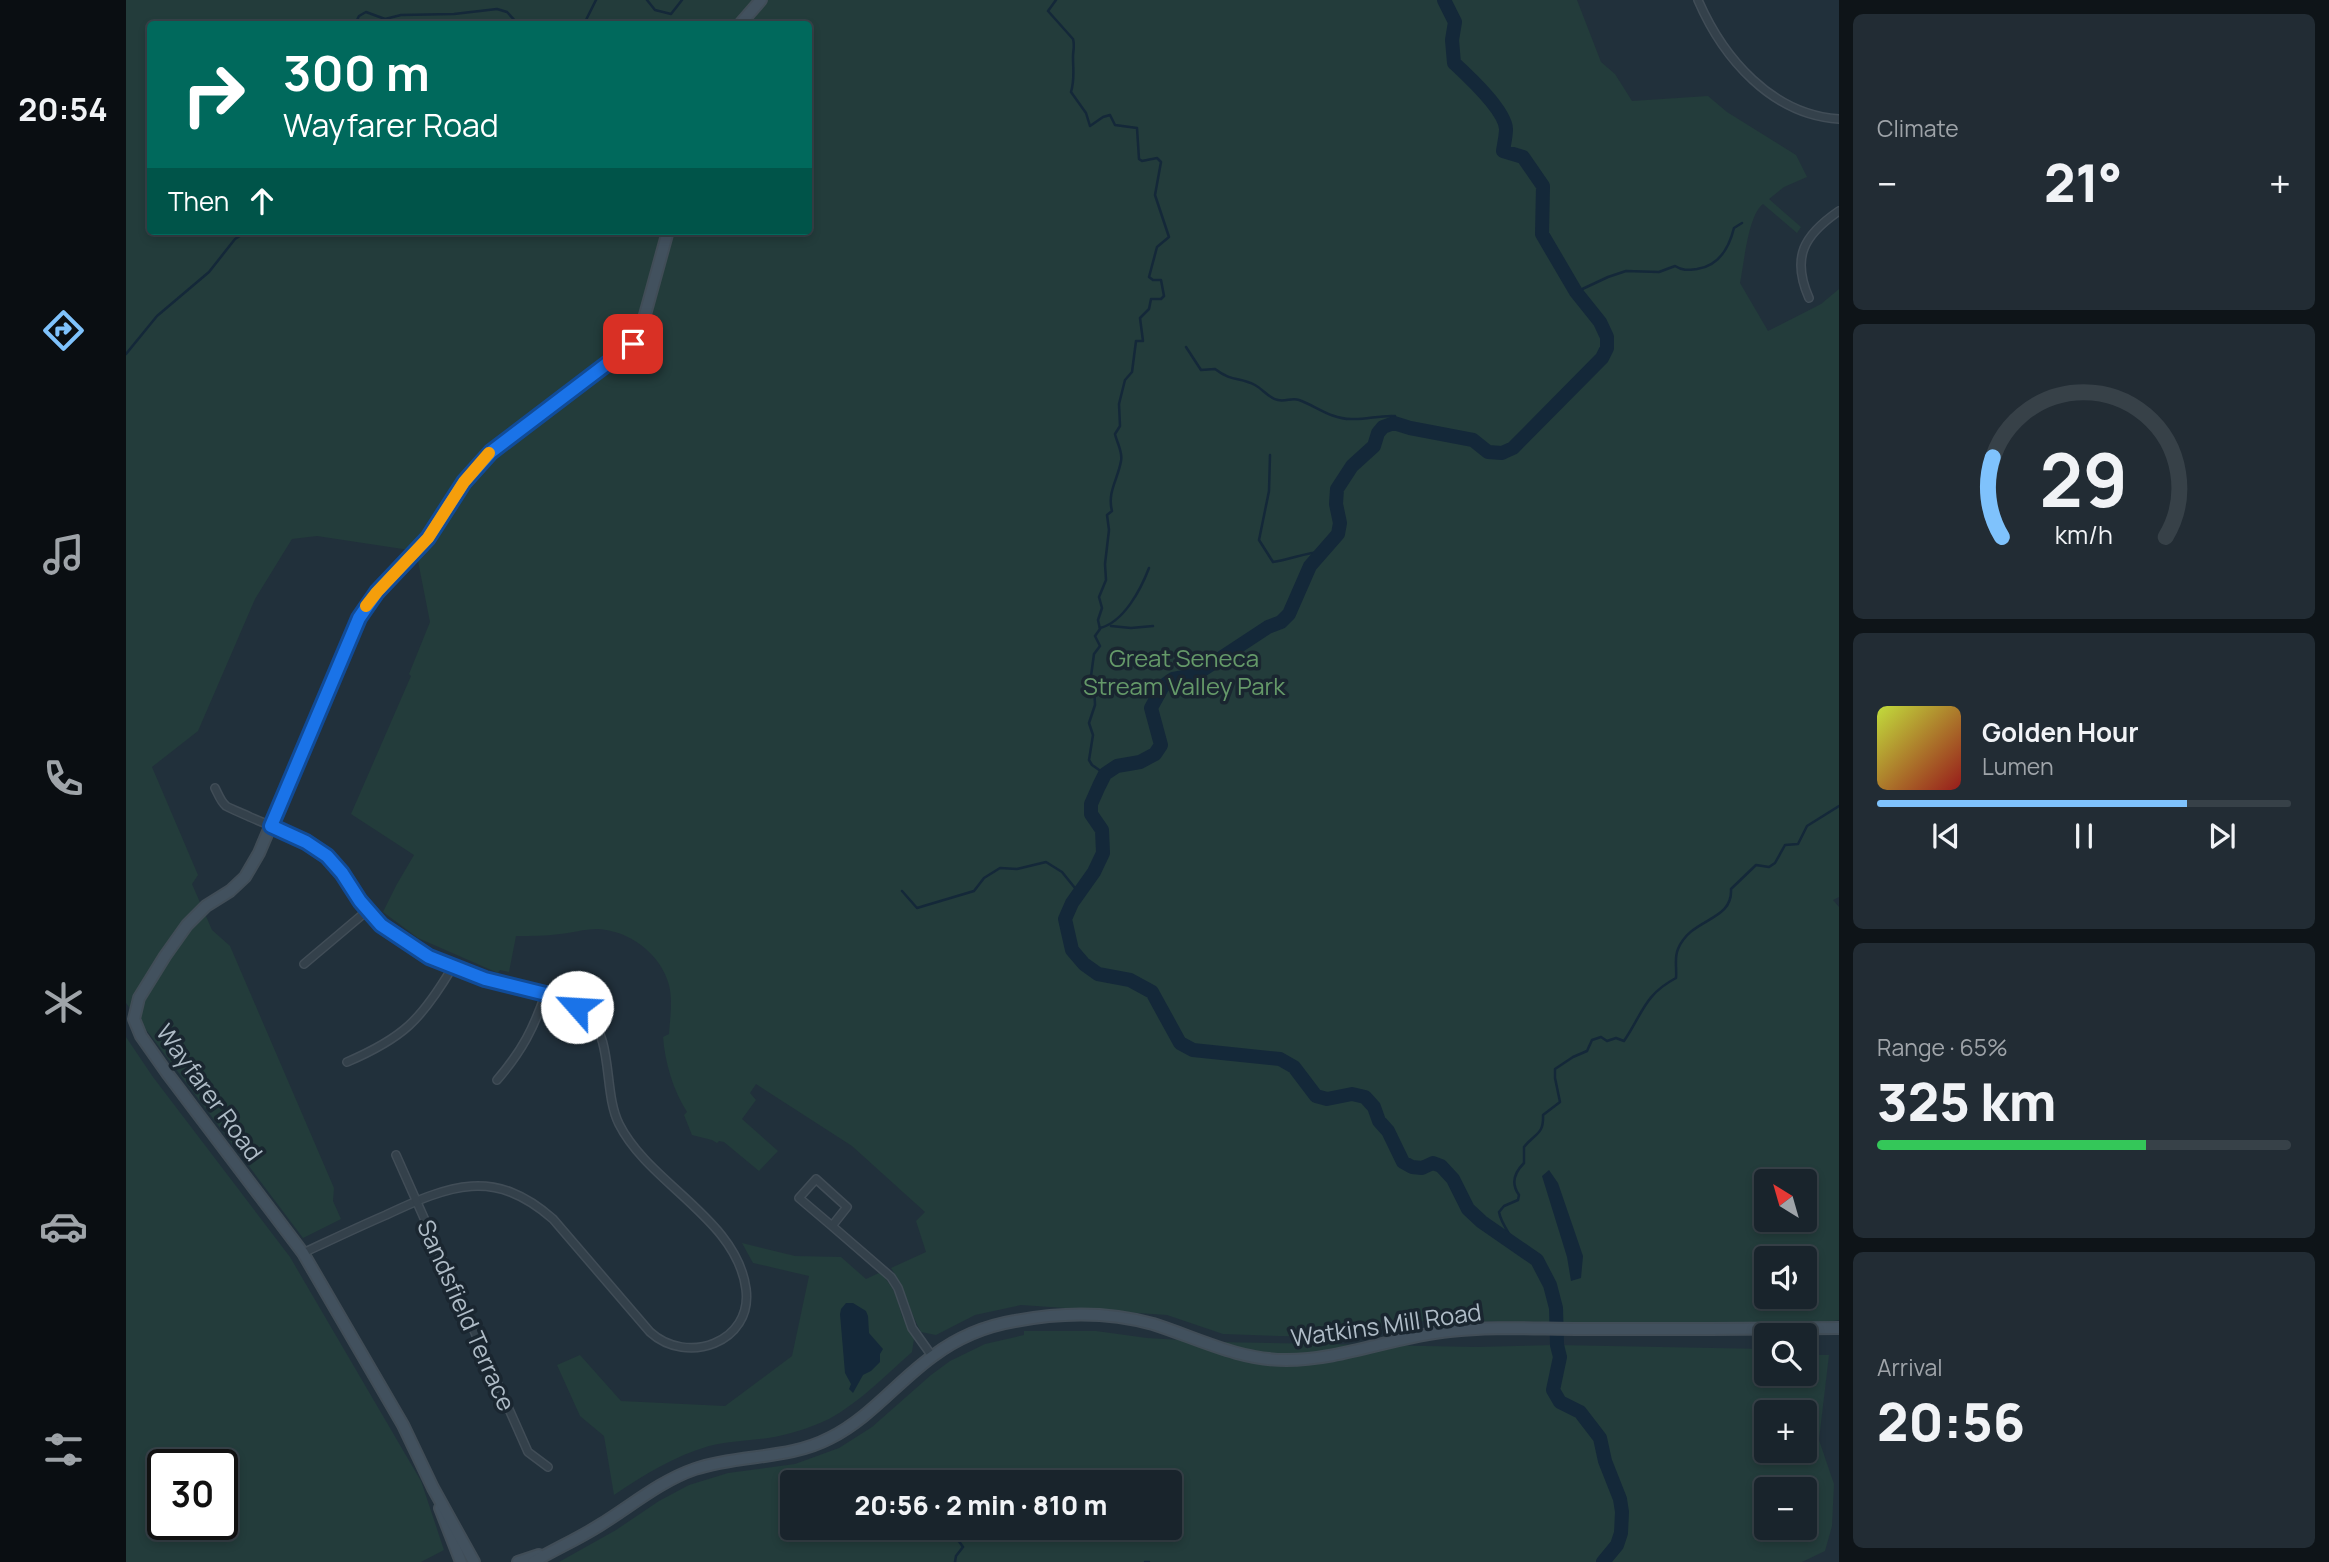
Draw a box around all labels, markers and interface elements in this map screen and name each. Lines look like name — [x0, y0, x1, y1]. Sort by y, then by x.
text: 300 m — [283, 39, 430, 106]
icon: right — [168, 49, 259, 140]
text: 20:54 — [18, 87, 108, 131]
text: Wayfarer Road — [283, 103, 499, 147]
text: Climate — [1877, 112, 1959, 144]
text: 21° — [2044, 147, 2123, 218]
text: − — [1877, 157, 1898, 209]
text: + — [2269, 157, 2291, 209]
icon: ahead — [243, 182, 281, 220]
text: Then — [168, 183, 229, 219]
icon: directions — [39, 306, 88, 355]
pin — [603, 314, 663, 374]
icon: arrive — [614, 325, 652, 363]
text: 29 — [2040, 430, 2128, 530]
text: km/h — [2055, 517, 2113, 552]
icon: music — [39, 530, 88, 579]
park label: Great Seneca Stream Valley Park — [1083, 641, 1286, 702]
text: Golden Hour — [1982, 714, 2139, 750]
text: Lumen — [1982, 750, 2054, 782]
icon: phone — [39, 754, 88, 803]
icon: previous — [1927, 817, 1965, 855]
icon: pause — [2065, 817, 2103, 855]
icon: next — [2203, 817, 2241, 855]
position arrow — [540, 970, 614, 1044]
icon: climate — [39, 978, 88, 1027]
street label: Wayfarer Road — [149, 1017, 271, 1167]
text: Range · 65% — [1877, 1031, 2008, 1063]
text: 325 km — [1877, 1066, 2057, 1137]
north arrow — [1754, 1169, 1816, 1232]
map controls — [1754, 1169, 1817, 1540]
icon: car — [39, 1202, 88, 1251]
street label: Sandsfield Terrace — [410, 1214, 524, 1416]
button: sound — [1754, 1246, 1817, 1309]
street label: Watkins Mill Road — [1289, 1294, 1483, 1354]
button: search — [1754, 1323, 1817, 1386]
text: Arrival — [1877, 1351, 1943, 1383]
text: 20:56 — [1877, 1386, 2025, 1457]
button: + — [1754, 1400, 1817, 1463]
icon: filters — [39, 1425, 88, 1474]
speed limit sign: 30 — [147, 1449, 238, 1540]
button: − — [1754, 1477, 1817, 1540]
text: 20:56 · 2 min · 810 m — [855, 1487, 1107, 1523]

